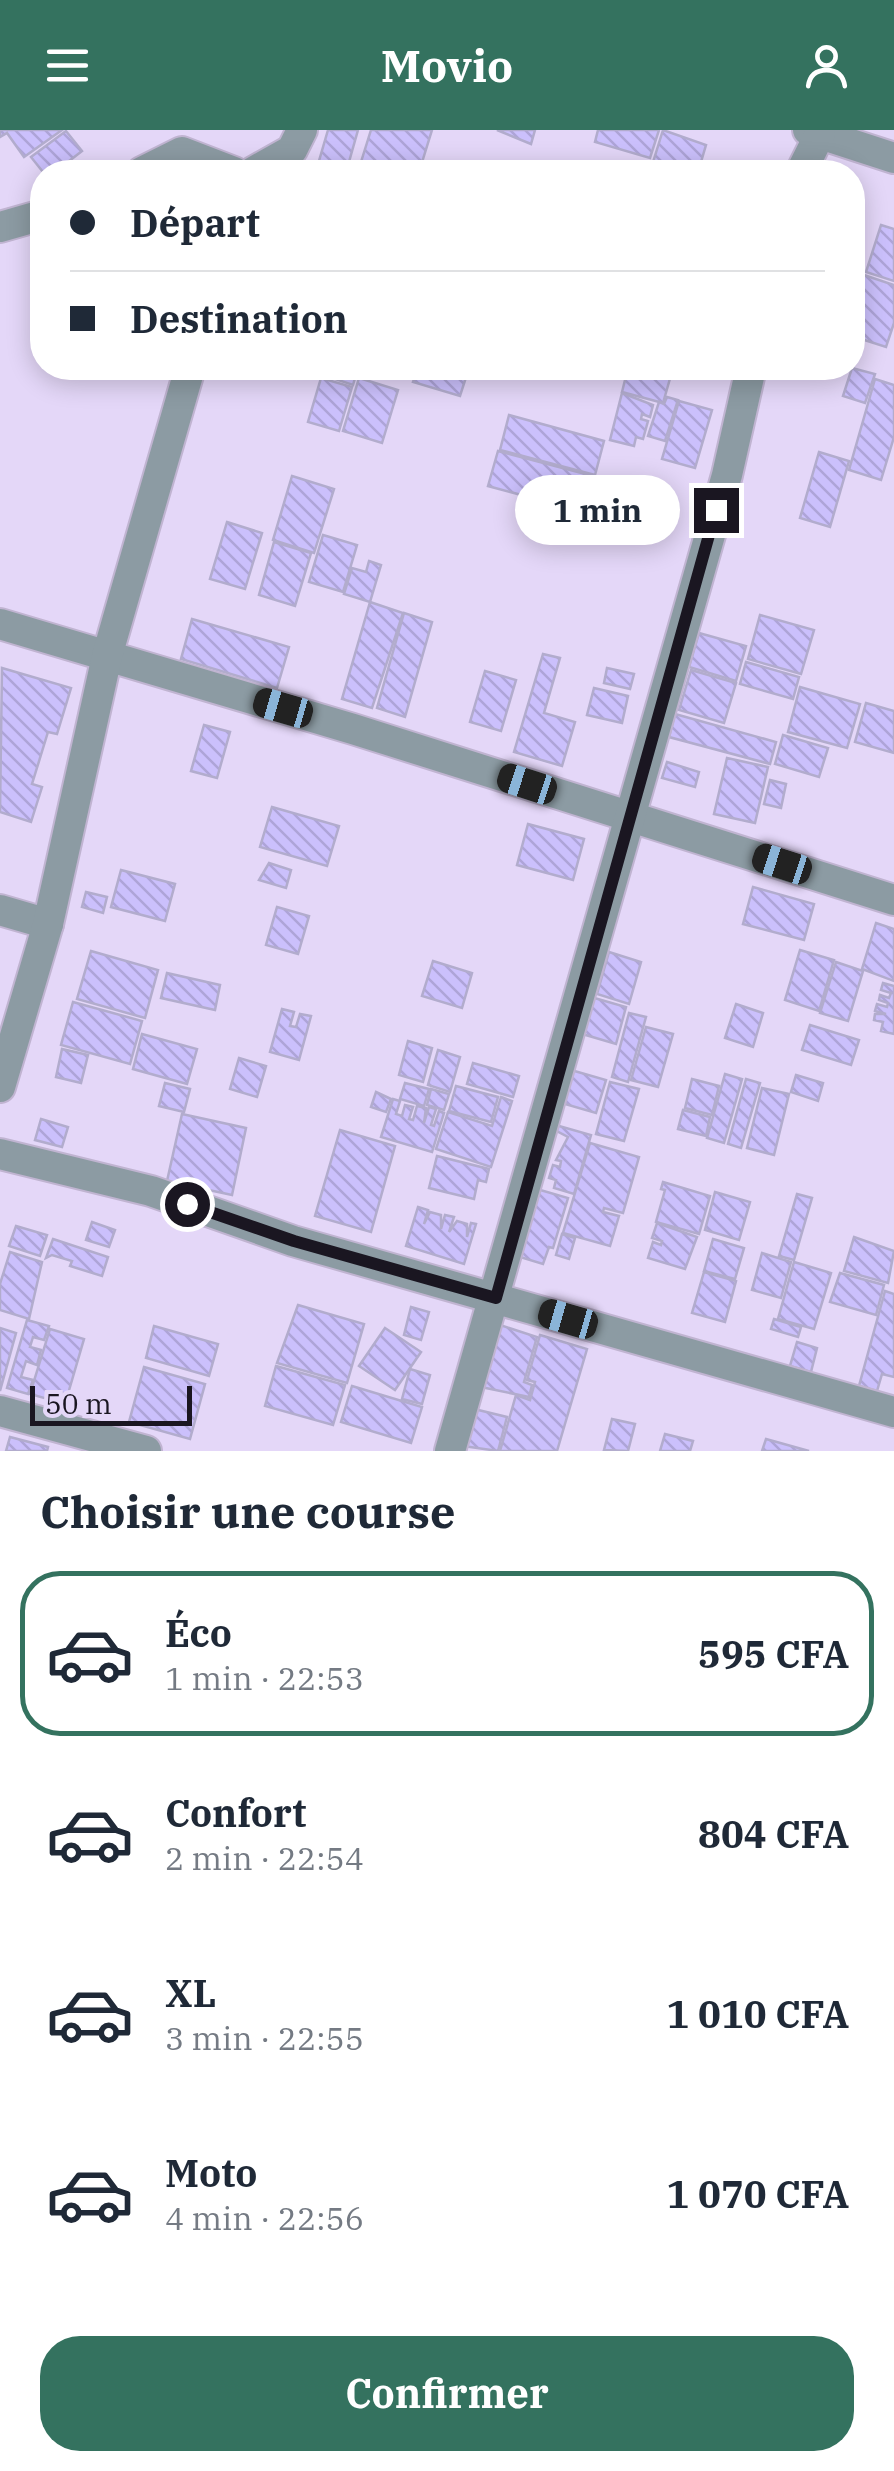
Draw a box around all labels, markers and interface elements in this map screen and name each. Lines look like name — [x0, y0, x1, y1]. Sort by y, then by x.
text: Movio — [381, 36, 513, 94]
icon: menu — [40, 38, 95, 93]
icon: person — [799, 38, 854, 93]
text: Départ — [130, 198, 260, 247]
text: Destination — [130, 294, 348, 343]
callout: 1 min — [516, 475, 681, 545]
route end — [694, 488, 739, 533]
text: 1 min — [553, 489, 642, 531]
car — [250, 685, 316, 731]
car — [494, 760, 560, 808]
car — [749, 840, 815, 888]
route start — [165, 1182, 210, 1227]
car — [535, 1296, 601, 1342]
scale bar — [30, 1381, 192, 1426]
text: 50 m — [45, 1385, 112, 1422]
text: Choisir une course — [40, 1482, 456, 1540]
text: Éco — [165, 1608, 232, 1657]
icon: car — [45, 1609, 135, 1699]
text: 595 CFA — [698, 1629, 849, 1678]
text: 1 min · 22:53 — [165, 1657, 364, 1699]
text: Confort — [165, 1788, 306, 1837]
icon: car — [45, 1789, 135, 1879]
text: 804 CFA — [698, 1809, 849, 1858]
text: 2 min · 22:54 — [165, 1837, 364, 1879]
text: XL — [165, 1968, 216, 2017]
icon: car — [45, 1969, 135, 2059]
text: 1 010 CFA — [666, 1989, 849, 2038]
text: 3 min · 22:55 — [165, 2017, 364, 2059]
text: Moto — [165, 2148, 257, 2197]
icon: car — [45, 2149, 135, 2239]
text: 1 070 CFA — [666, 2169, 849, 2218]
text: 4 min · 22:56 — [165, 2197, 364, 2239]
button: Confirmer — [40, 2336, 854, 2451]

